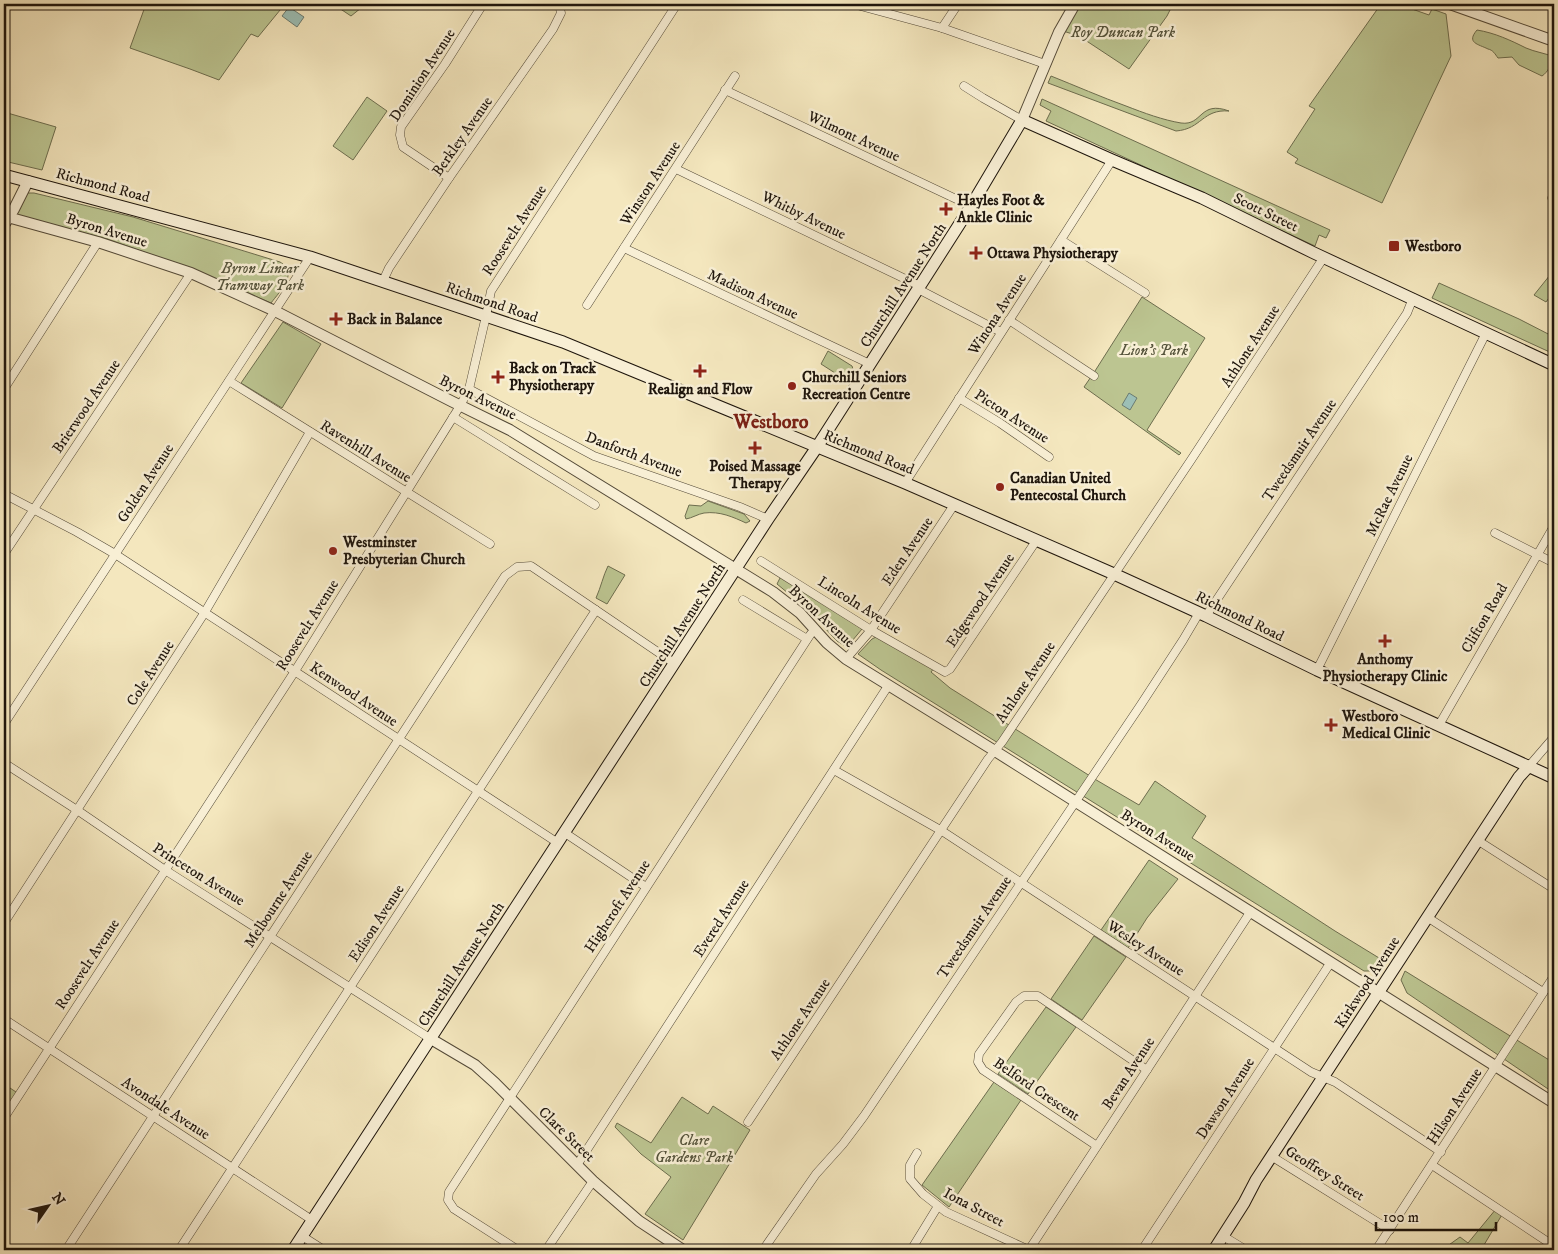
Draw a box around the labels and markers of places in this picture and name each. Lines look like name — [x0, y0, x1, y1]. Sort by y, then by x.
place label: Hayles Foot & Ankle Clinic — [956, 191, 1045, 227]
marker: Hayles Foot & Ankle Clinic — [939, 202, 953, 216]
place label: Westboro — [1404, 237, 1462, 256]
marker: Westboro — [1387, 239, 1401, 253]
place label: Ottawa Physiotherapy — [987, 244, 1119, 263]
marker: Ottawa Physiotherapy — [969, 246, 983, 260]
place label: Back in Balance — [347, 310, 443, 329]
marker: Back in Balance — [329, 312, 343, 326]
place label: Back on Track Physiotherapy — [509, 359, 597, 395]
marker: Realign and Flow — [693, 364, 707, 378]
place label: Churchill Seniors Recreation Centre — [802, 368, 911, 404]
marker: Back on Track Physiotherapy — [491, 370, 505, 384]
place label: Realign and Flow — [648, 380, 753, 399]
marker: Churchill Seniors Recreation Centre — [786, 380, 798, 392]
marker: Poised Massage Therapy — [748, 441, 762, 455]
place label: Poised Massage Therapy — [709, 457, 802, 493]
place label: Canadian United Pentecostal Church — [1010, 469, 1126, 505]
marker: Canadian United Pentecostal Church — [994, 481, 1006, 493]
place label: Westminster Presbyterian Church — [342, 533, 466, 569]
marker: Westminster Presbyterian Church — [327, 545, 339, 557]
marker: Anthomy Physiotherapy Clinic — [1378, 634, 1392, 648]
place label: Anthomy Physiotherapy Clinic — [1323, 650, 1448, 686]
place label: Westboro Medical Clinic — [1341, 707, 1431, 743]
marker: Westboro Medical Clinic — [1324, 718, 1338, 732]

